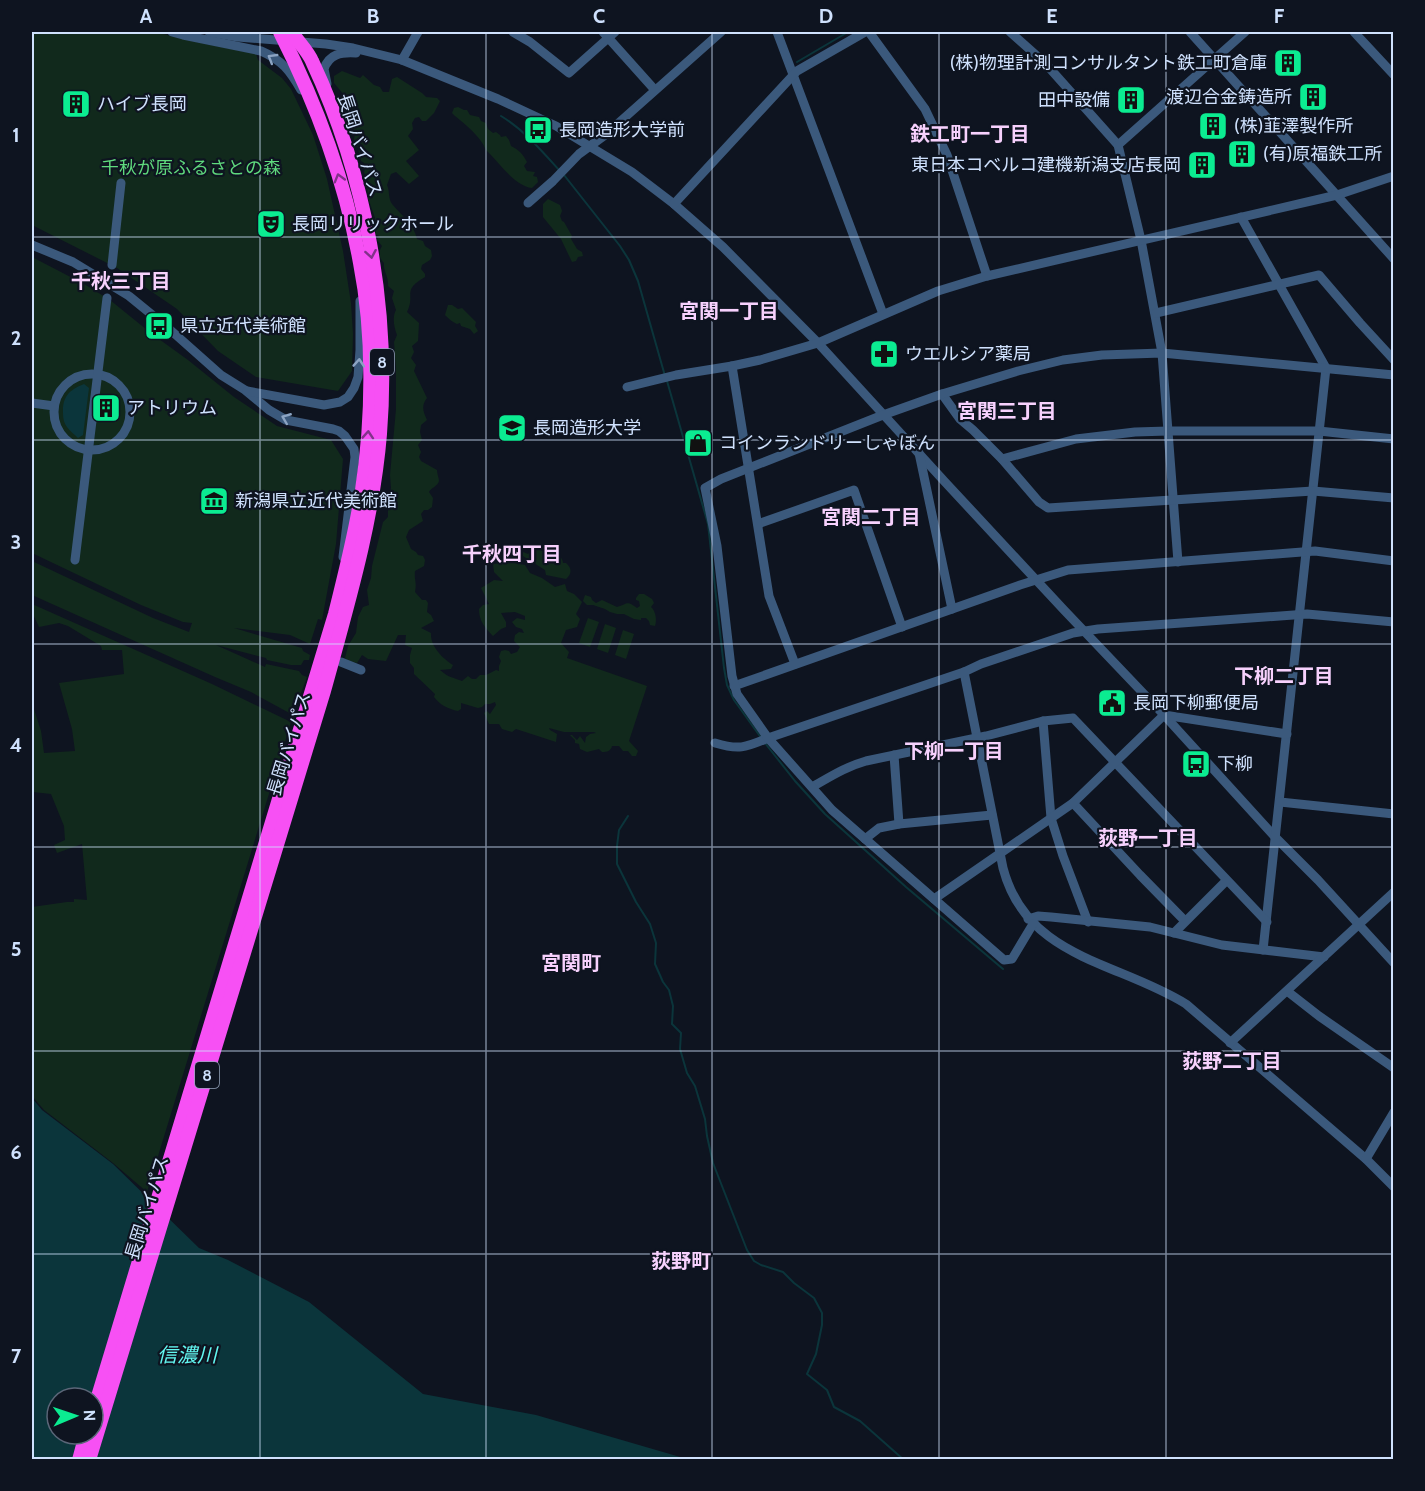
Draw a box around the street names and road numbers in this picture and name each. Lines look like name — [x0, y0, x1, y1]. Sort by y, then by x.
street label: 長岡バイパス — [333, 90, 387, 200]
road number: 8 — [370, 349, 394, 375]
street label: 長岡バイパス — [263, 689, 315, 799]
road number: 8 — [195, 1062, 219, 1088]
street label: 長岡バイパス — [121, 1153, 173, 1263]

